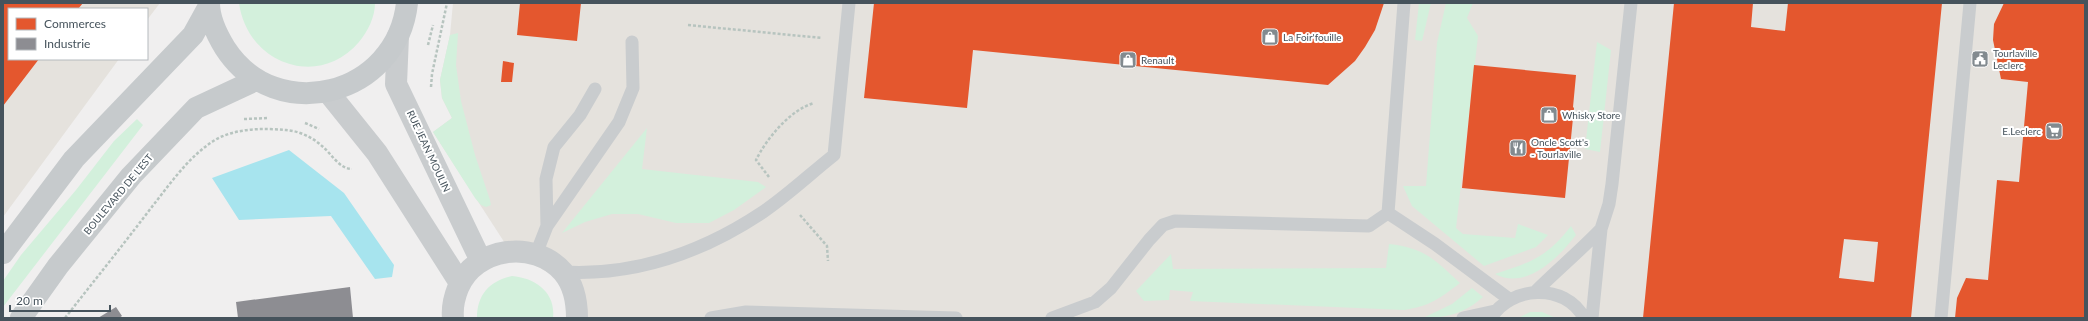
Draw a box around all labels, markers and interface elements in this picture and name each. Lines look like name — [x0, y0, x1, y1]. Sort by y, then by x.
legend — [8, 8, 148, 60]
text: Commerces — [44, 16, 106, 31]
shop icon: La Foir'fouille — [1260, 27, 1280, 47]
place label: La Foir'fouille — [1283, 31, 1342, 43]
text: Industrie — [44, 36, 90, 51]
place label: Tourlaville Leclerc — [1993, 47, 2037, 71]
public building icon: Tourlaville Leclerc — [1970, 49, 1990, 69]
shop icon: Renault — [1118, 50, 1138, 70]
place label: Renault — [1141, 54, 1175, 66]
shop icon: Whisky Store — [1539, 105, 1559, 125]
street label: RUE JEAN MOULIN — [405, 108, 453, 194]
place label: Whisky Store — [1562, 109, 1620, 121]
supermarket icon: E.Leclerc — [2044, 121, 2064, 141]
place label: E.Leclerc — [2002, 125, 2041, 137]
place label: Oncle Scott's - Tourlaville — [1531, 136, 1588, 160]
restaurant icon: Oncle Scott's - Tourlaville — [1508, 138, 1528, 158]
street label: BOULEVARD DE L'EST — [81, 151, 155, 237]
scale bar — [10, 287, 110, 313]
text: 20 m — [16, 293, 43, 308]

